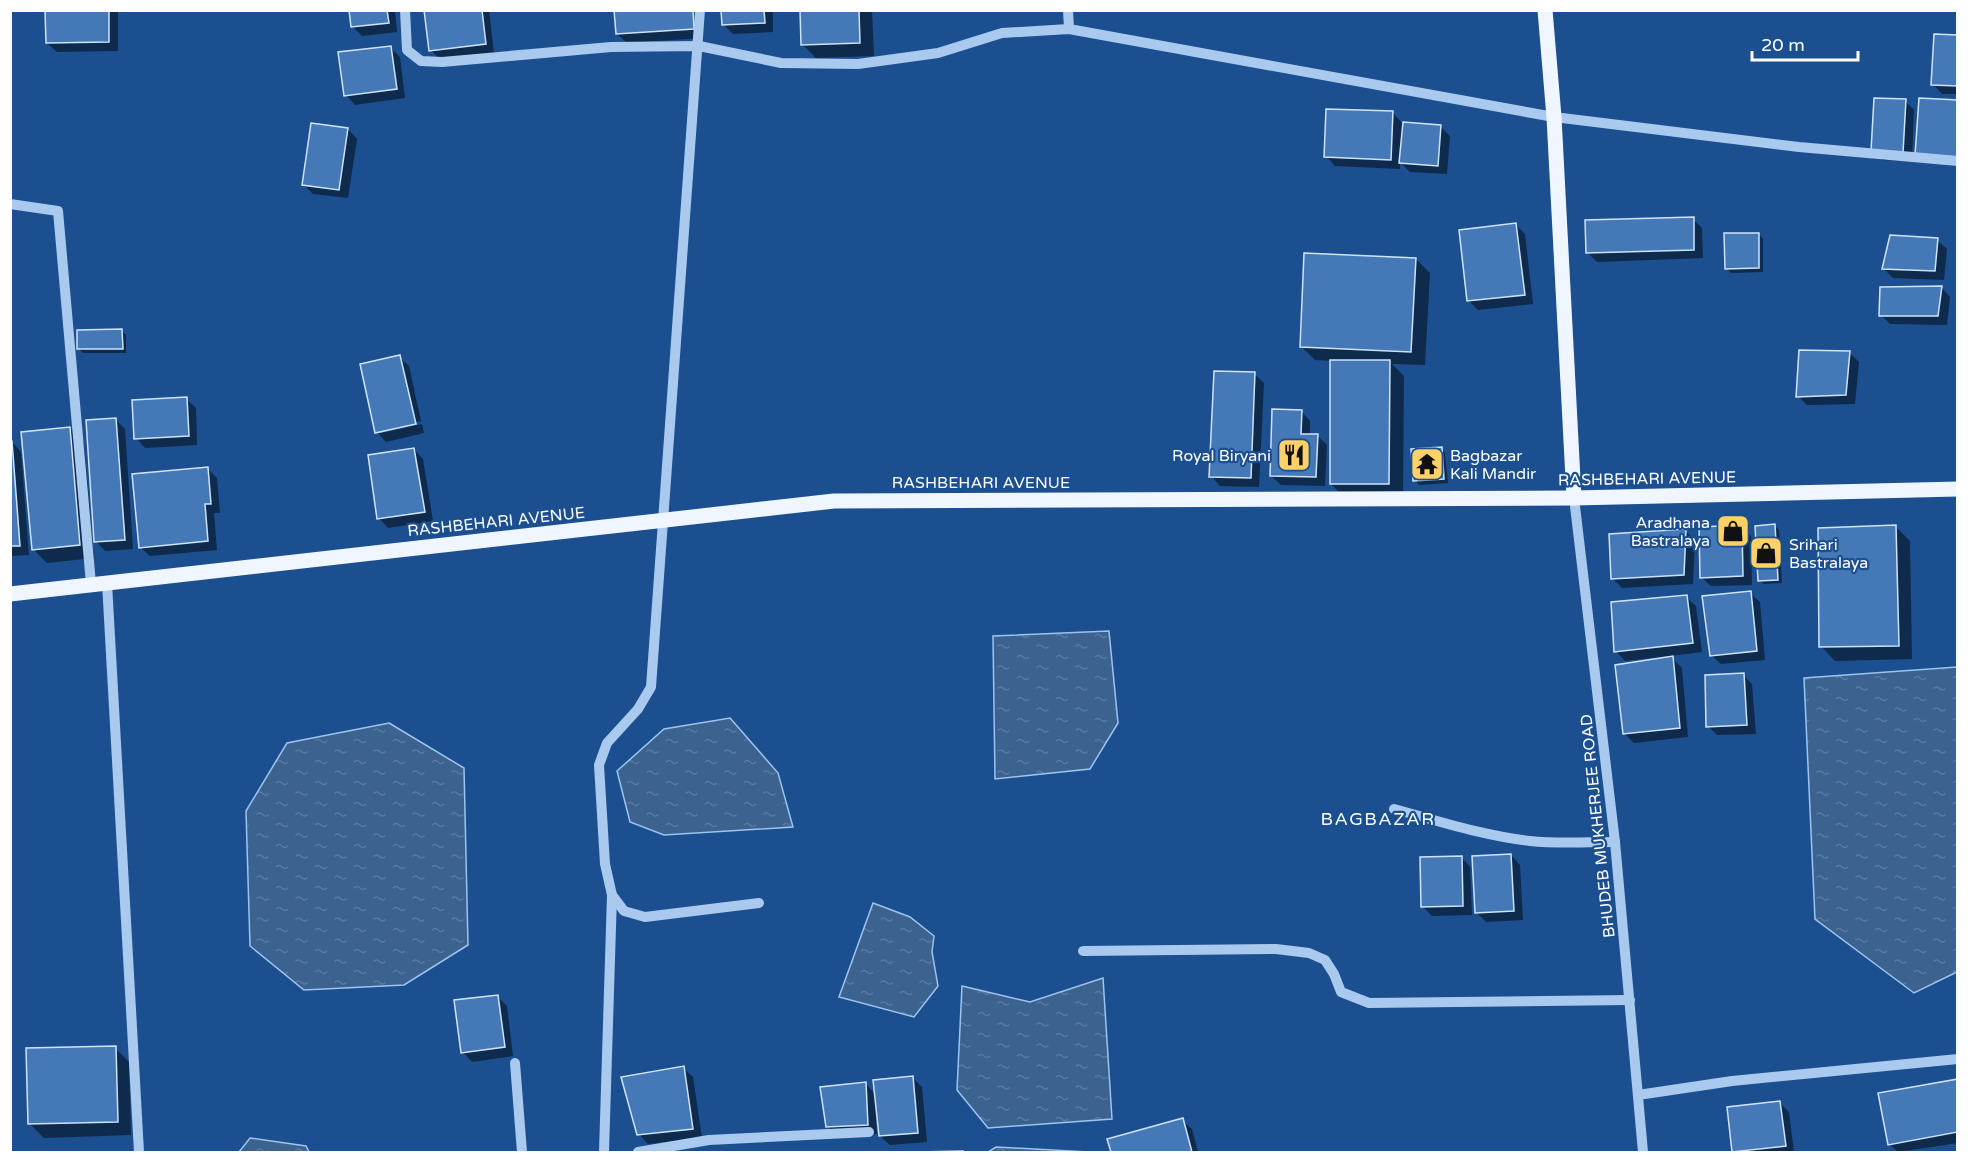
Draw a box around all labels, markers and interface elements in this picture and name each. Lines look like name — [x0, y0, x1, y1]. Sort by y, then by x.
scale bar — [1752, 24, 1858, 62]
text: 20 m — [1761, 34, 1805, 56]
restaurant icon: Royal Biryani — [1276, 437, 1312, 473]
place label: Royal Biryani — [1172, 446, 1271, 466]
temple icon: Bagbazar Kali Mandir — [1409, 446, 1445, 482]
place label: Bagbazar Kali Mandir — [1450, 446, 1537, 484]
street label: RASHBEHARI AVENUE — [1558, 467, 1736, 491]
street label: RASHBEHARI AVENUE — [892, 473, 1070, 493]
street label: RASHBEHARI AVENUE — [406, 503, 586, 541]
place label: Aradhana Bastralaya — [1631, 513, 1710, 551]
shop icon: Aradhana Bastralaya — [1715, 513, 1751, 549]
shop icon: Srihari Bastralaya — [1748, 535, 1784, 571]
place label: Srihari Bastralaya — [1789, 535, 1868, 573]
street label: BHUDEB MUKHERJEE ROAD — [1576, 713, 1620, 939]
district label: BAGBAZAR — [1321, 808, 1435, 830]

